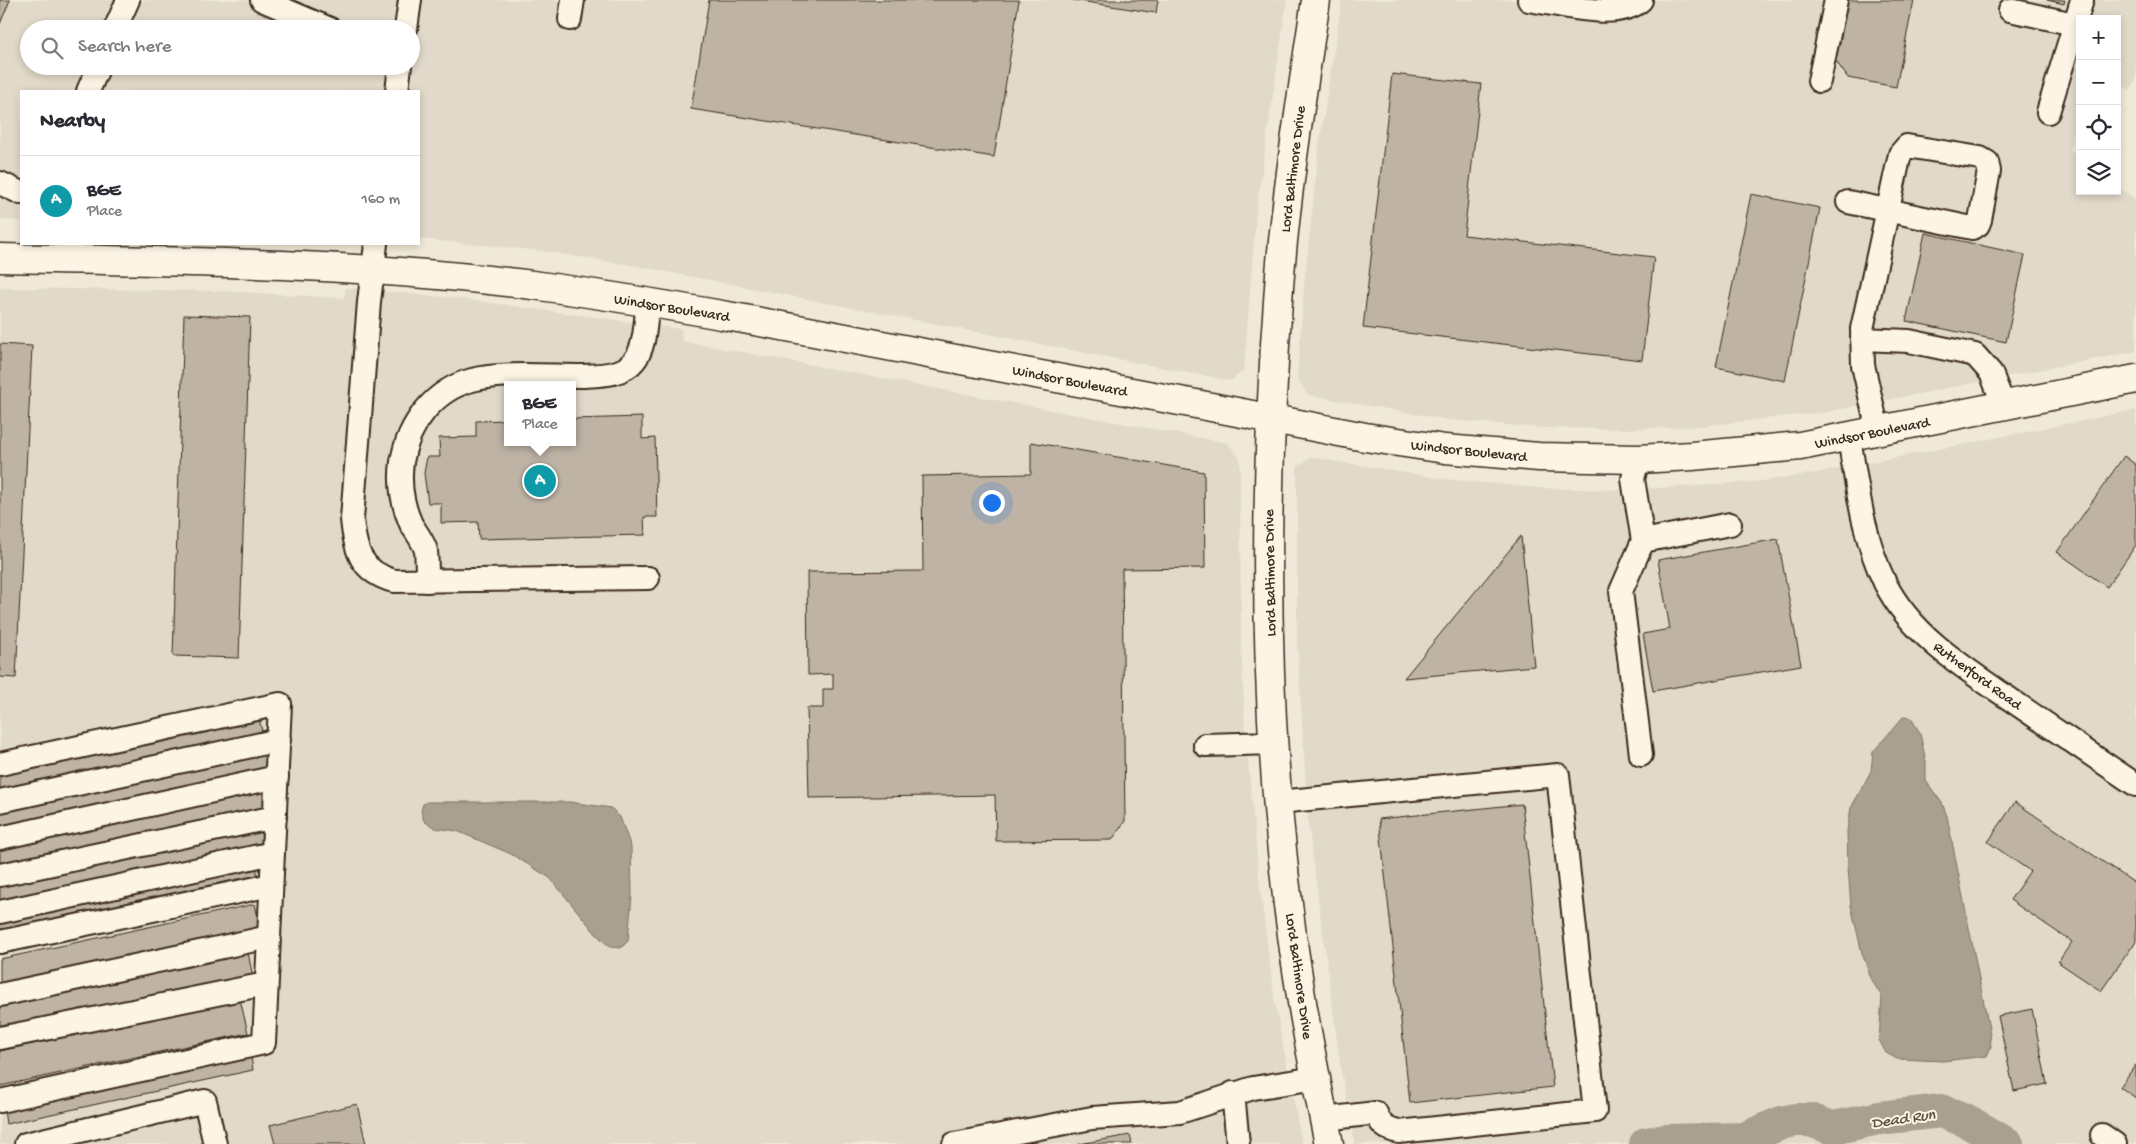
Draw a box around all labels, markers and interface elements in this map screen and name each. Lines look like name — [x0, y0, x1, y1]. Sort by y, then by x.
map controls — [2076, 15, 2121, 195]
button: + — [2076, 15, 2121, 60]
search box — [20, 20, 420, 75]
icon: search — [38, 34, 66, 62]
text: Search here — [78, 36, 172, 59]
button: − — [2076, 60, 2121, 105]
street label: Lord Baltimore Drive — [1277, 105, 1311, 234]
button: locate — [2076, 105, 2121, 150]
text: Nearby — [40, 110, 105, 135]
button: layers — [2076, 150, 2121, 195]
text: BGE — [87, 180, 121, 203]
text: A — [51, 191, 61, 210]
text: 160 m — [361, 191, 400, 210]
text: Place — [87, 203, 122, 222]
street label: Windsor Boulevard — [613, 291, 732, 327]
street label: Windsor Boulevard — [1011, 362, 1130, 402]
popup — [504, 381, 576, 446]
text: BGE — [523, 393, 556, 416]
street label: Windsor Boulevard — [1813, 414, 1933, 454]
text: Place — [523, 416, 557, 435]
street label: Windsor Boulevard — [1410, 437, 1529, 467]
pin: A — [524, 462, 556, 500]
your location — [979, 490, 1005, 516]
street label: Lord Baltimore Drive — [1261, 509, 1281, 637]
street label: Rutherford Road — [1929, 639, 2026, 715]
street label: Lord Baltimore Drive — [1280, 912, 1316, 1041]
water label: Dead Run — [1870, 1107, 1937, 1134]

